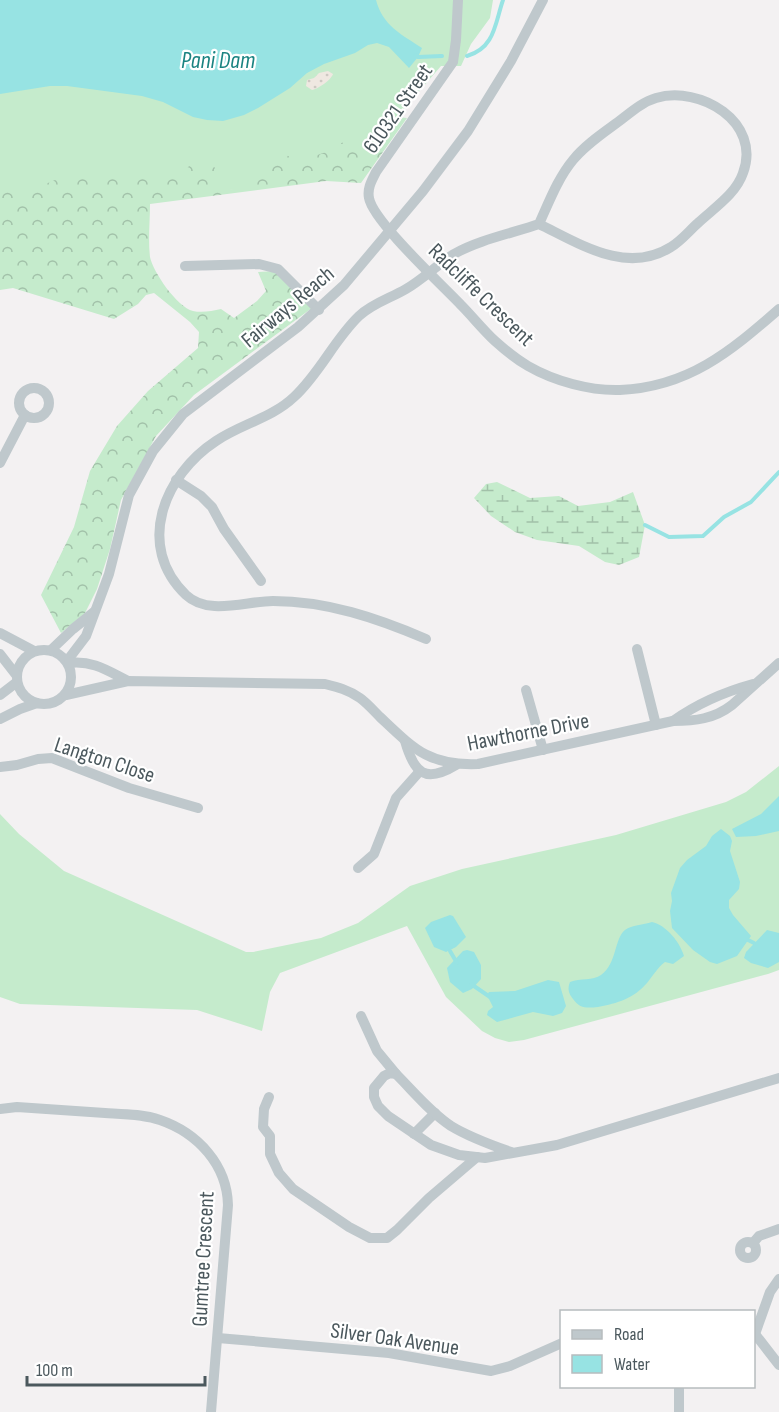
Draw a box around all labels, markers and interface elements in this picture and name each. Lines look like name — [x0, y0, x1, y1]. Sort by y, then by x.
water label: Pani Dam — [181, 46, 255, 75]
street label: 610321 Street — [358, 59, 439, 159]
street label: Radcliffe Crescent — [422, 238, 540, 352]
street label: Fairways Reach — [236, 261, 340, 354]
street label: Hawthorne Drive — [465, 707, 592, 758]
street label: Langton Close — [51, 732, 158, 789]
street label: Gumtree Crescent — [186, 1190, 221, 1327]
legend — [560, 1310, 755, 1388]
street label: Silver Oak Avenue — [329, 1317, 461, 1362]
text: Road — [614, 1324, 644, 1345]
scale bar — [27, 1349, 206, 1387]
text: Water — [614, 1354, 650, 1375]
text: 100 m — [36, 1360, 73, 1381]

